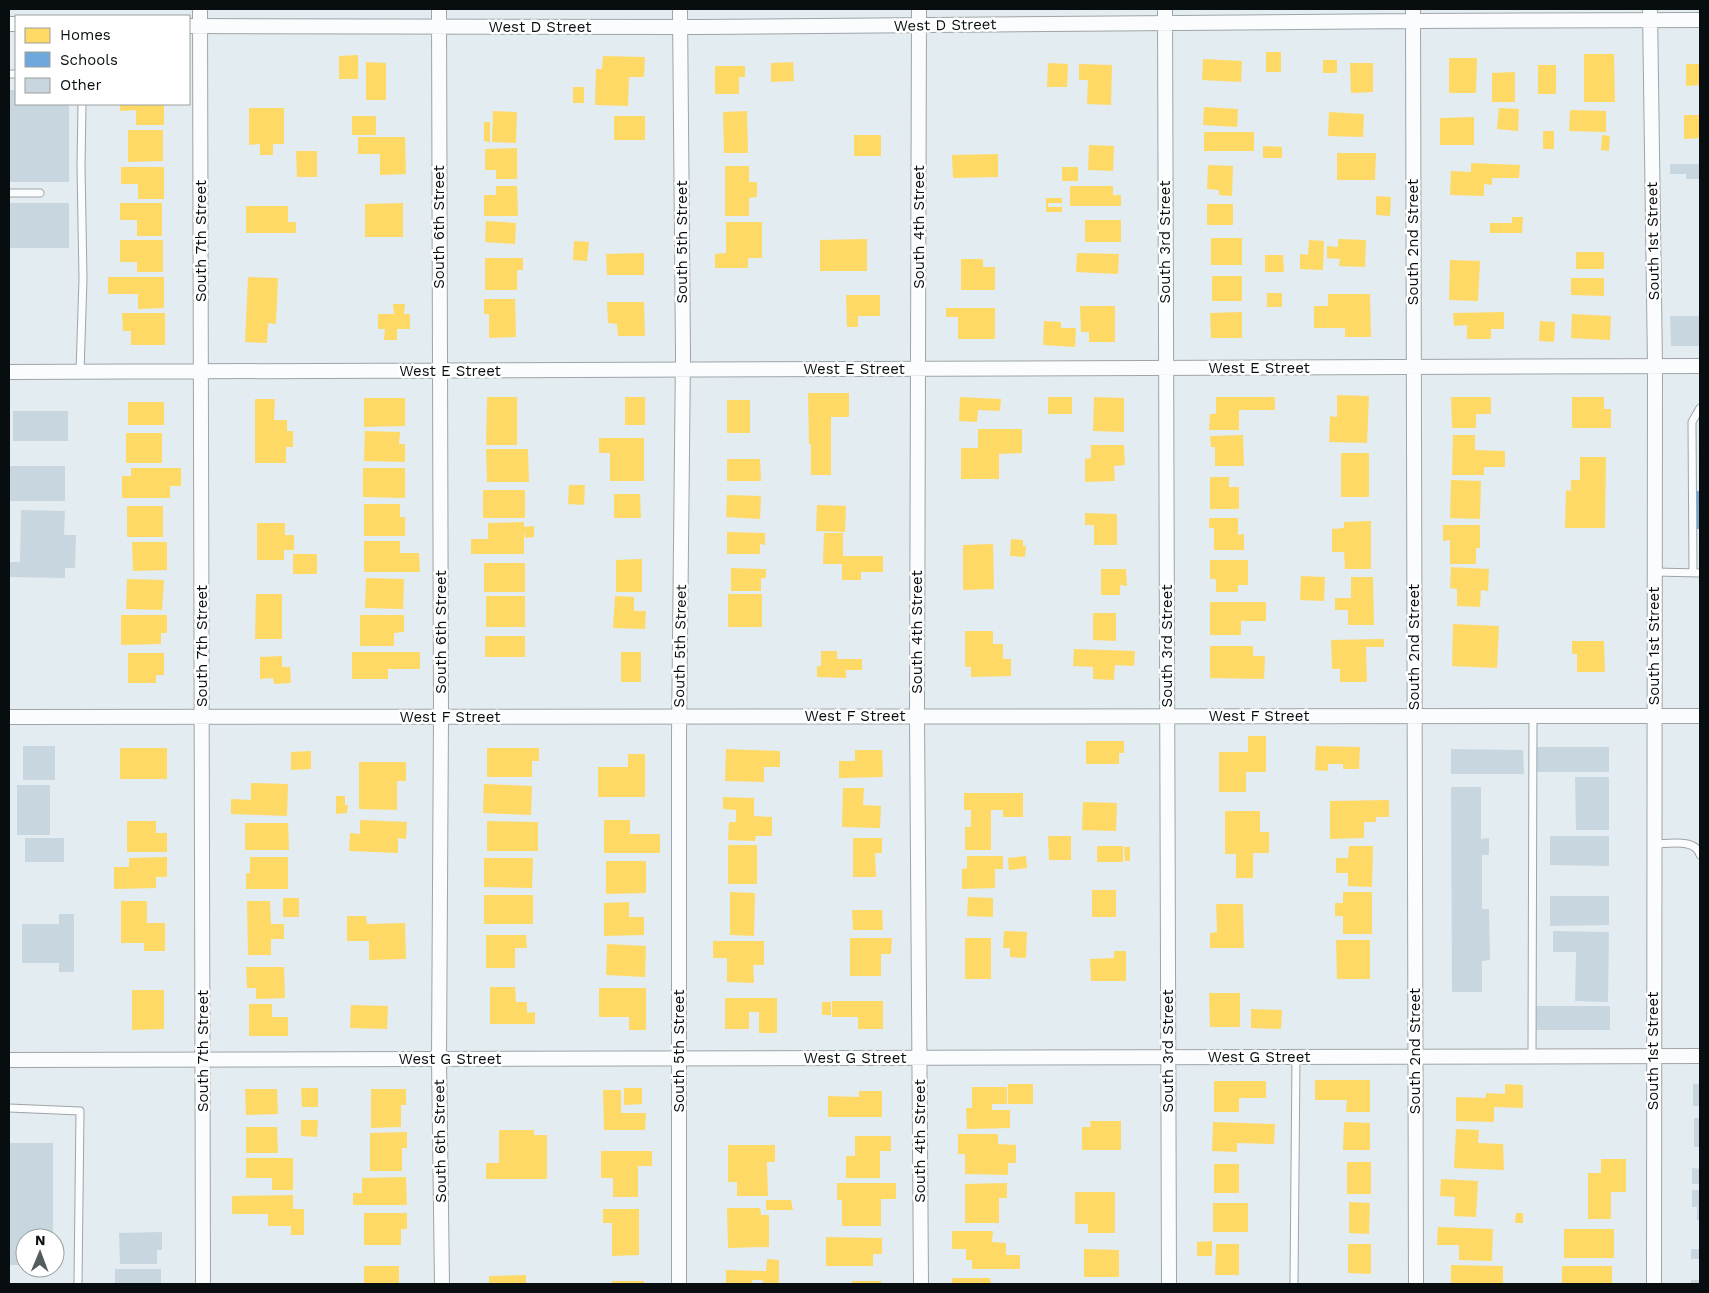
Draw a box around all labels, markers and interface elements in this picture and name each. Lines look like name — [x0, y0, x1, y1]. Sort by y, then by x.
legend — [15, 15, 190, 105]
street label: West D Street — [893, 15, 997, 35]
street label: West D Street — [489, 18, 592, 36]
text: Homes — [60, 26, 111, 44]
text: Schools — [60, 51, 118, 69]
text: Other — [60, 76, 102, 94]
street label: South 6th Street — [430, 165, 448, 289]
street label: South 4th Street — [910, 165, 928, 289]
street label: South 2nd Street — [1404, 178, 1422, 305]
street label: South 7th Street — [192, 179, 210, 302]
street label: South 5th Street — [673, 180, 691, 304]
street label: South 3rd Street — [1156, 180, 1174, 303]
street label: South 1st Street — [1643, 181, 1663, 300]
street label: West E Street — [1208, 359, 1311, 377]
street label: West E Street — [803, 360, 906, 378]
street label: West E Street — [399, 362, 502, 380]
street label: South 6th Street — [432, 570, 450, 694]
street label: South 4th Street — [908, 570, 926, 694]
street label: South 2nd Street — [1405, 583, 1423, 710]
street label: South 7th Street — [193, 584, 211, 707]
street label: South 5th Street — [670, 584, 690, 708]
street label: South 3rd Street — [1158, 584, 1176, 707]
street label: South 1st Street — [1645, 586, 1663, 705]
street label: West F Street — [805, 707, 906, 725]
street label: West F Street — [1209, 707, 1310, 725]
street label: West F Street — [400, 708, 501, 726]
street label: South 2nd Street — [1406, 987, 1424, 1114]
street label: South 7th Street — [194, 989, 212, 1112]
street label: South 5th Street — [670, 989, 688, 1113]
street label: South 3rd Street — [1159, 989, 1177, 1112]
street label: South 1st Street — [1644, 991, 1662, 1110]
street label: West G Street — [1208, 1048, 1311, 1066]
street label: West G Street — [804, 1049, 907, 1067]
street label: West G Street — [399, 1050, 502, 1068]
street label: South 6th Street — [430, 1078, 450, 1203]
street label: South 4th Street — [911, 1079, 929, 1203]
north arrow — [15, 1228, 65, 1278]
text: N — [35, 1232, 46, 1248]

